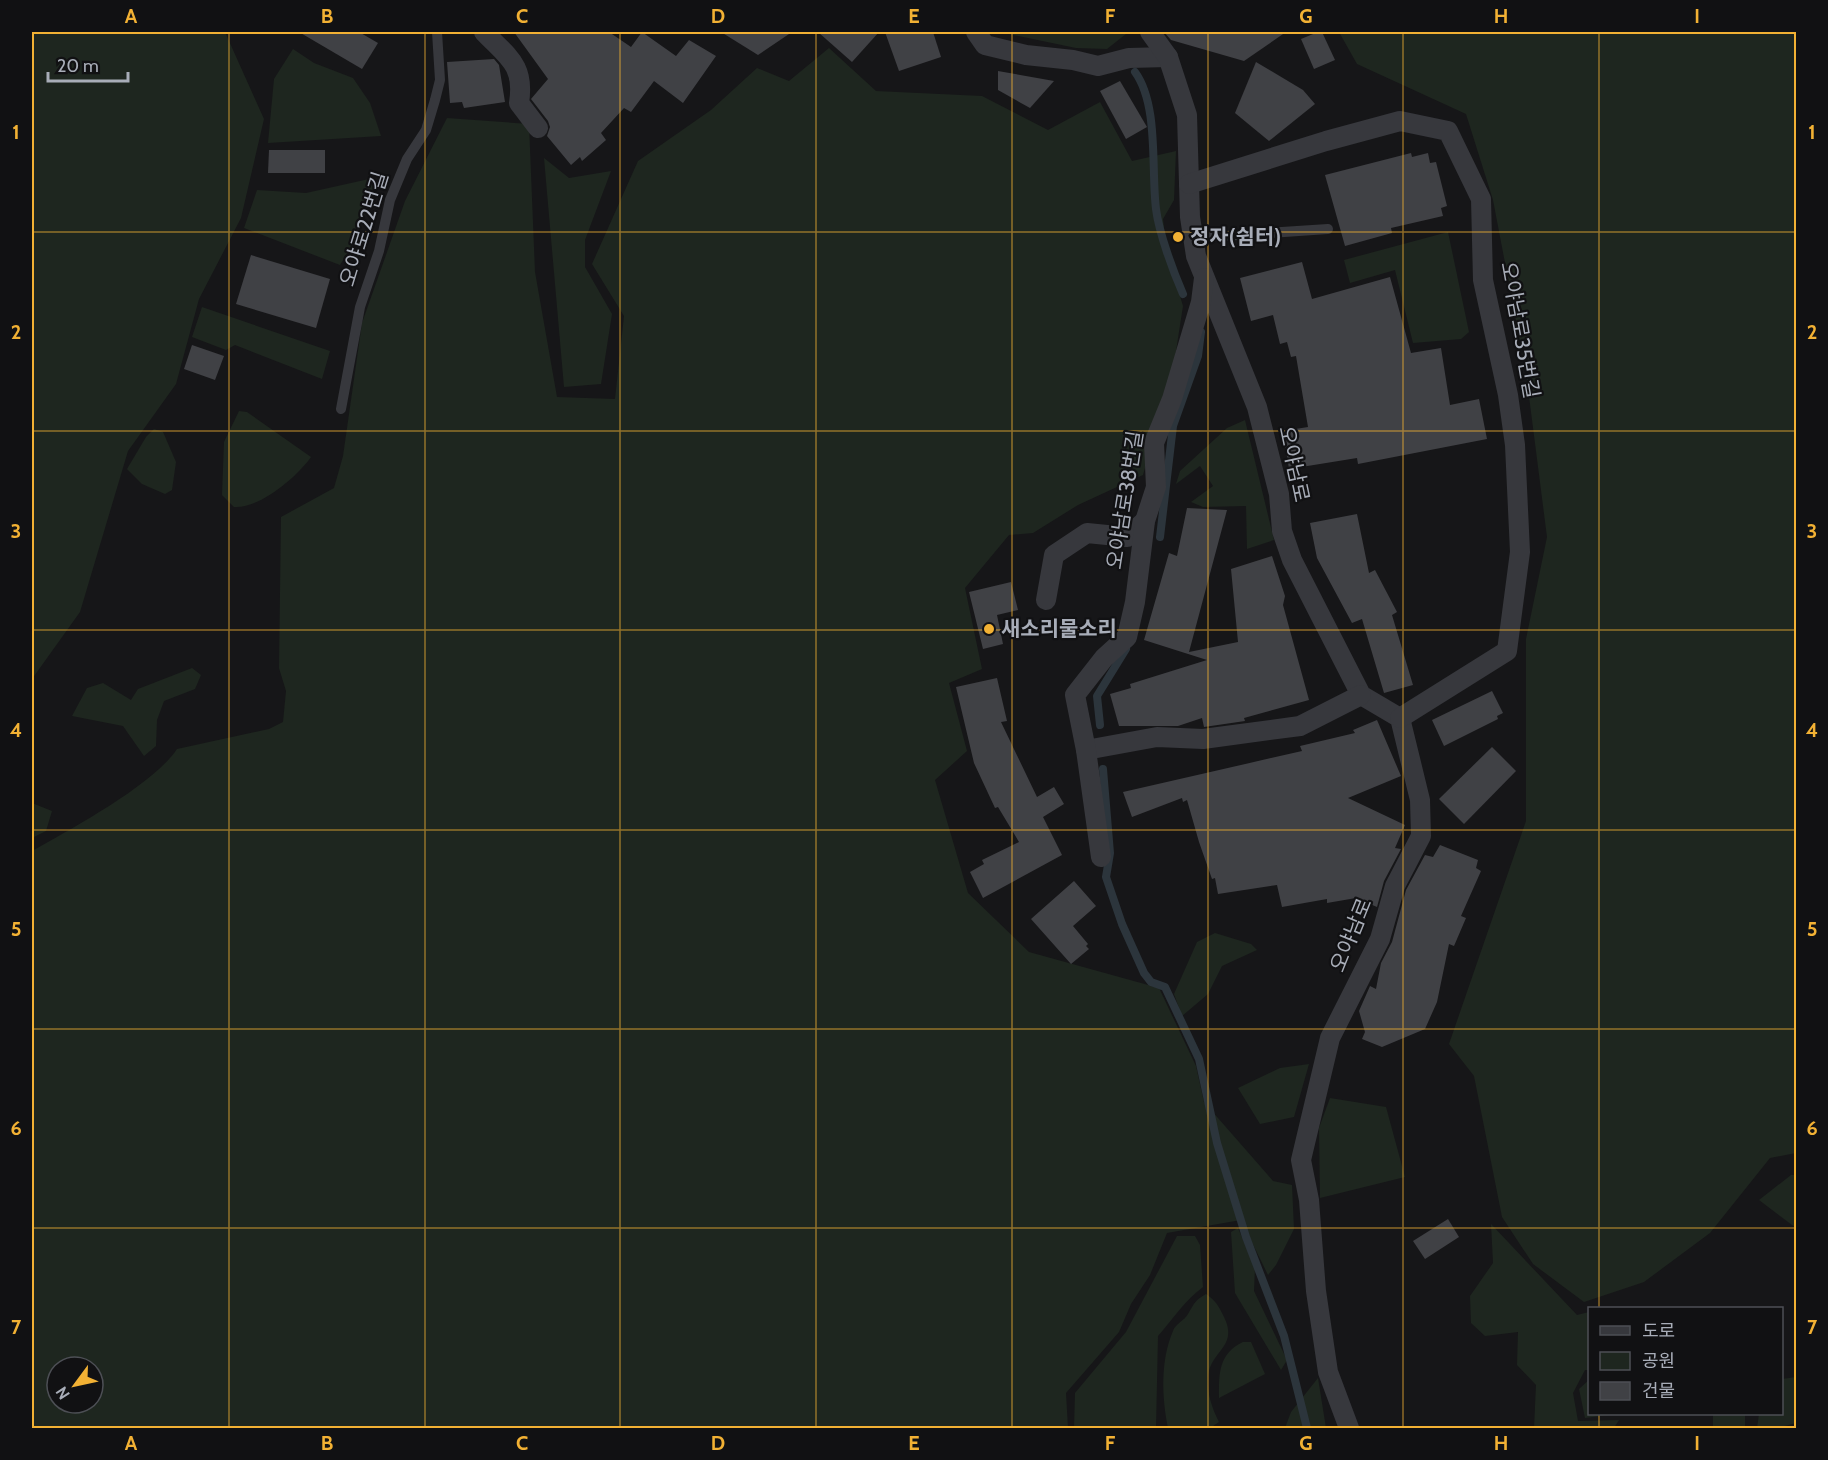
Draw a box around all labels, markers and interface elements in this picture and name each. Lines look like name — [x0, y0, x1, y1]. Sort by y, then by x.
text: A — [125, 4, 138, 28]
text: B — [321, 4, 333, 28]
text: C — [516, 4, 528, 28]
text: D — [711, 4, 725, 28]
text: E — [908, 4, 920, 28]
text: F — [1105, 4, 1116, 28]
text: G — [1299, 4, 1313, 28]
text: H — [1494, 4, 1508, 28]
text: I — [1694, 4, 1700, 28]
scale bar — [48, 45, 128, 83]
text: 20 m — [57, 55, 99, 77]
text: 1 — [12, 120, 20, 144]
text: 1 — [1808, 120, 1816, 144]
street label: 오야로22번길 — [334, 168, 393, 289]
place label: 정자(쉼터) — [1190, 224, 1281, 249]
marker: 정자(쉼터) — [1171, 230, 1185, 244]
street label: 오야남로35번길 — [1496, 259, 1545, 400]
text: 2 — [11, 320, 21, 344]
text: 2 — [1807, 320, 1817, 344]
street label: 오야남로 — [1274, 424, 1315, 504]
street label: 오야남로38번길 — [1101, 429, 1148, 571]
text: 3 — [11, 519, 21, 543]
text: 3 — [1807, 519, 1817, 543]
place label: 새소리물소리 — [1001, 616, 1117, 641]
marker: 새소리물소리 — [982, 622, 996, 636]
text: 4 — [10, 718, 22, 742]
text: 4 — [1806, 718, 1818, 742]
street label: 오야남로 — [1324, 894, 1377, 975]
text: 5 — [11, 917, 21, 941]
text: 5 — [1807, 917, 1817, 941]
text: 6 — [10, 1116, 22, 1140]
text: 6 — [1806, 1116, 1818, 1140]
legend — [1588, 1307, 1783, 1415]
text: 7 — [11, 1315, 22, 1339]
text: 7 — [1807, 1315, 1818, 1339]
text: 도로 — [1642, 1320, 1675, 1342]
text: 공원 — [1642, 1350, 1675, 1372]
north arrow — [45, 1355, 105, 1415]
text: 건물 — [1642, 1380, 1675, 1402]
text: N — [52, 1383, 74, 1403]
text: A — [125, 1431, 138, 1455]
text: B — [321, 1431, 333, 1455]
text: C — [516, 1431, 528, 1455]
text: D — [711, 1431, 725, 1455]
text: E — [908, 1431, 920, 1455]
text: F — [1105, 1431, 1116, 1455]
text: G — [1299, 1431, 1313, 1455]
text: H — [1494, 1431, 1508, 1455]
text: I — [1694, 1431, 1700, 1455]

